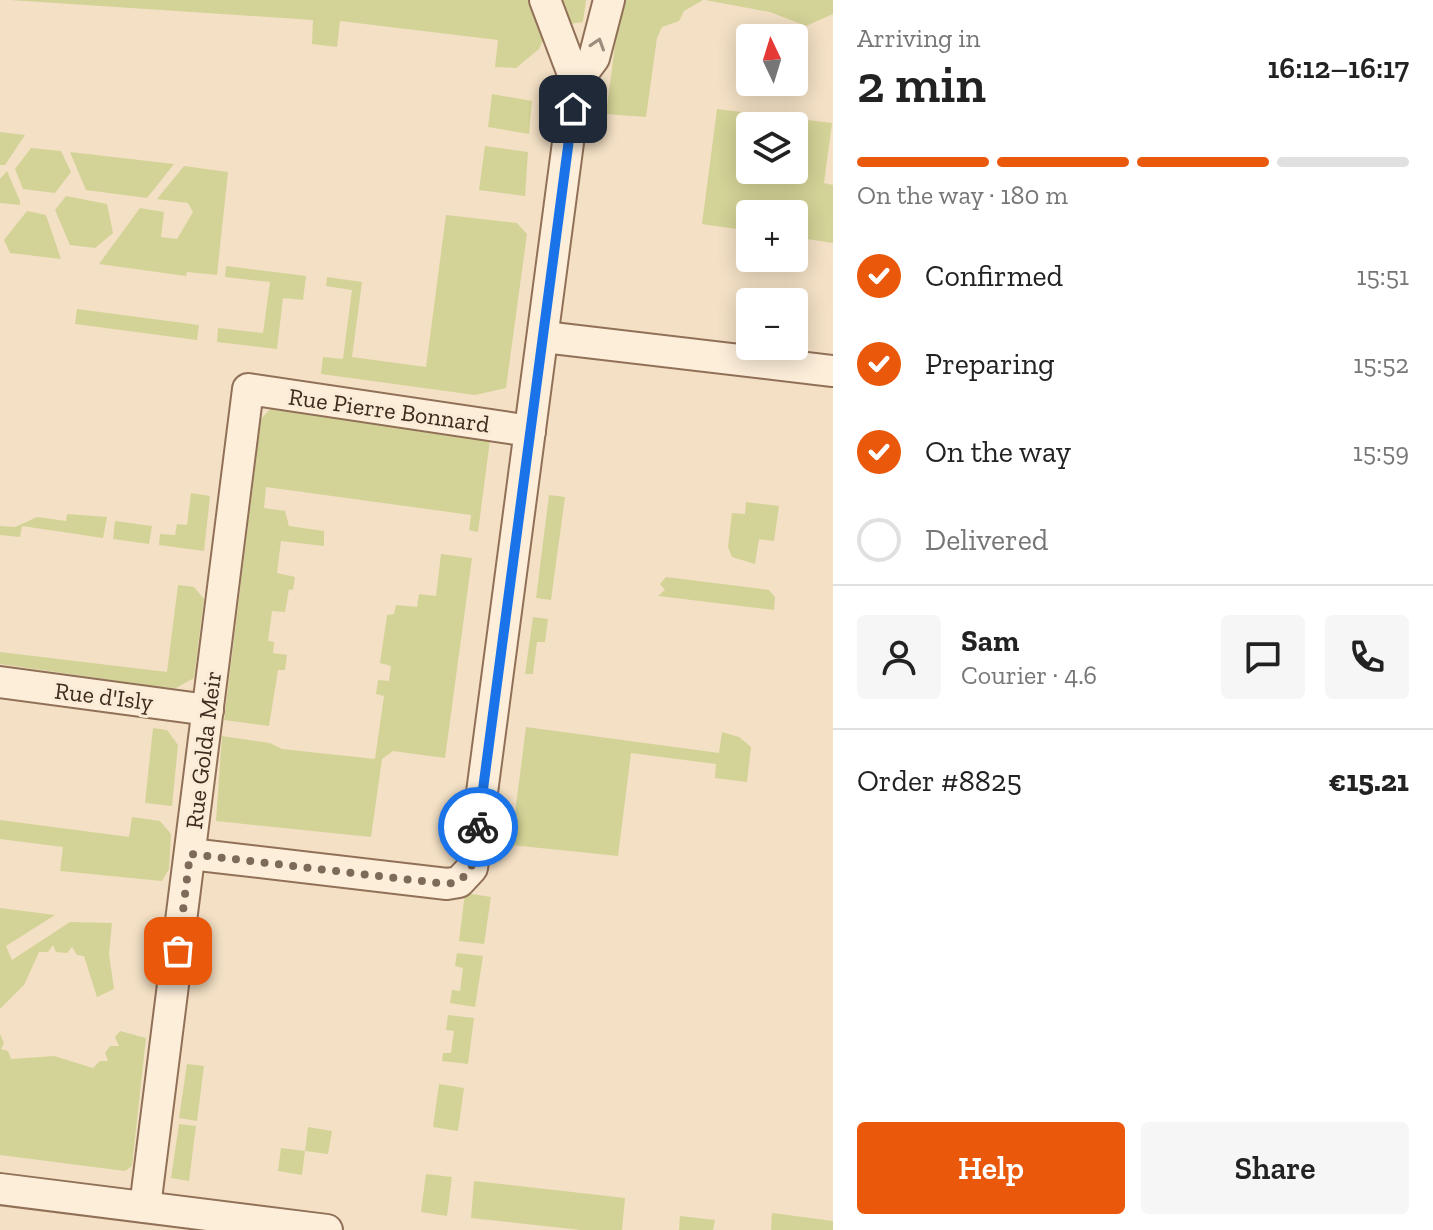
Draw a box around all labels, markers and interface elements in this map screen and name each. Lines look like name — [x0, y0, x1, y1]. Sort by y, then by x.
text: Arriving in — [857, 22, 980, 54]
north arrow — [736, 24, 808, 96]
map controls — [736, 24, 808, 360]
one-way arrow — [589, 37, 605, 51]
text: 16:12–16:17 — [1267, 50, 1409, 86]
text: 2 min — [857, 53, 986, 115]
pin — [539, 75, 607, 143]
icon: home — [551, 87, 595, 131]
button: layers — [736, 112, 808, 184]
text: On the way · 180 m — [857, 179, 1068, 211]
button: + — [736, 200, 808, 272]
icon: check — [857, 254, 901, 298]
text: Confirmed — [925, 258, 1063, 294]
text: 15:51 — [1357, 260, 1409, 292]
button: − — [736, 288, 808, 360]
icon: check — [857, 342, 901, 386]
text: Preparing — [925, 346, 1055, 382]
text: 15:52 — [1353, 348, 1409, 380]
street label: Rue Pierre Bonnard — [287, 382, 491, 438]
icon: check — [857, 430, 901, 474]
text: On the way — [925, 434, 1071, 470]
text: 15:59 — [1353, 436, 1409, 468]
text: Delivered — [925, 522, 1048, 558]
button: person — [857, 615, 941, 699]
button: chat — [1221, 615, 1305, 699]
button: phone — [1325, 615, 1409, 699]
text: Sam — [961, 623, 1019, 659]
text: Courier · 4.6 — [961, 659, 1097, 691]
street label: Rue Golda Meir — [179, 669, 227, 831]
street label: Rue d'Isly — [53, 676, 156, 717]
text: Order #8825 — [857, 763, 1022, 799]
text: €15.21 — [1328, 763, 1409, 799]
courier — [438, 787, 518, 867]
icon: bike — [456, 805, 500, 849]
pin — [144, 917, 212, 985]
icon: bag — [156, 929, 200, 973]
button: Help — [857, 1122, 1125, 1214]
button: Share — [1141, 1122, 1409, 1214]

